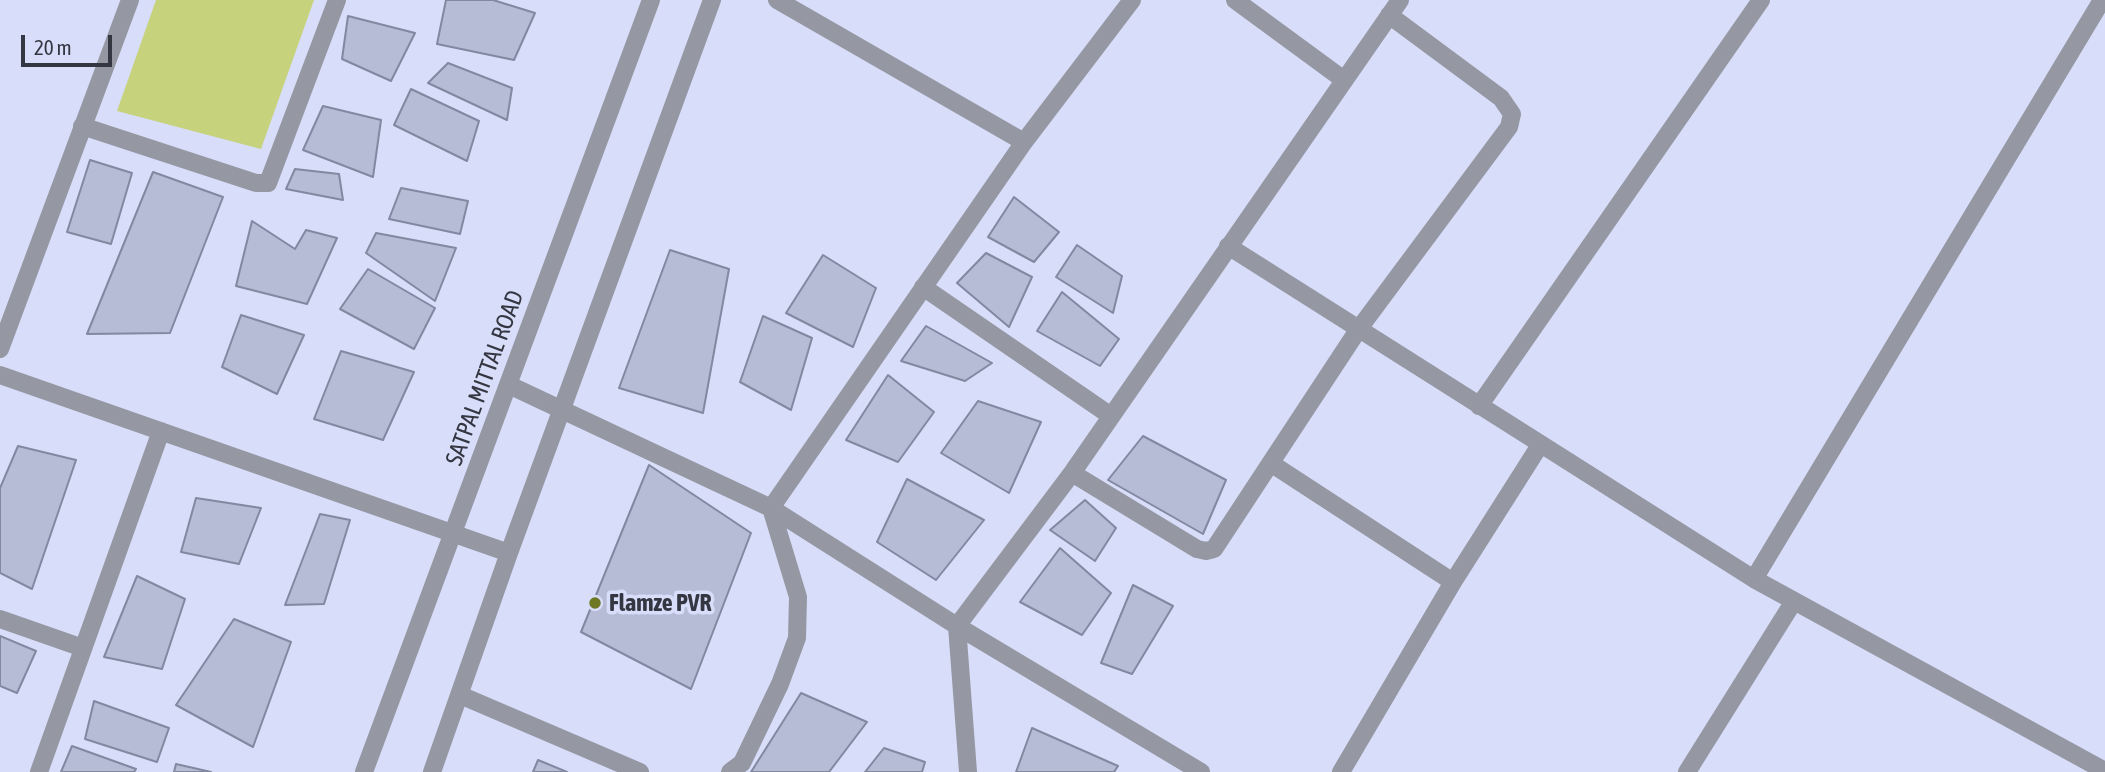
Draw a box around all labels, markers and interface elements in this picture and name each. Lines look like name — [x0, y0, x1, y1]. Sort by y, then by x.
scale bar — [24, 21, 116, 65]
text: 20 m — [34, 35, 72, 59]
street label: SATPAL MITTAL ROAD — [440, 287, 530, 469]
place label: Flamze PVR — [609, 589, 712, 617]
marker: Flamze PVR — [587, 595, 603, 611]

